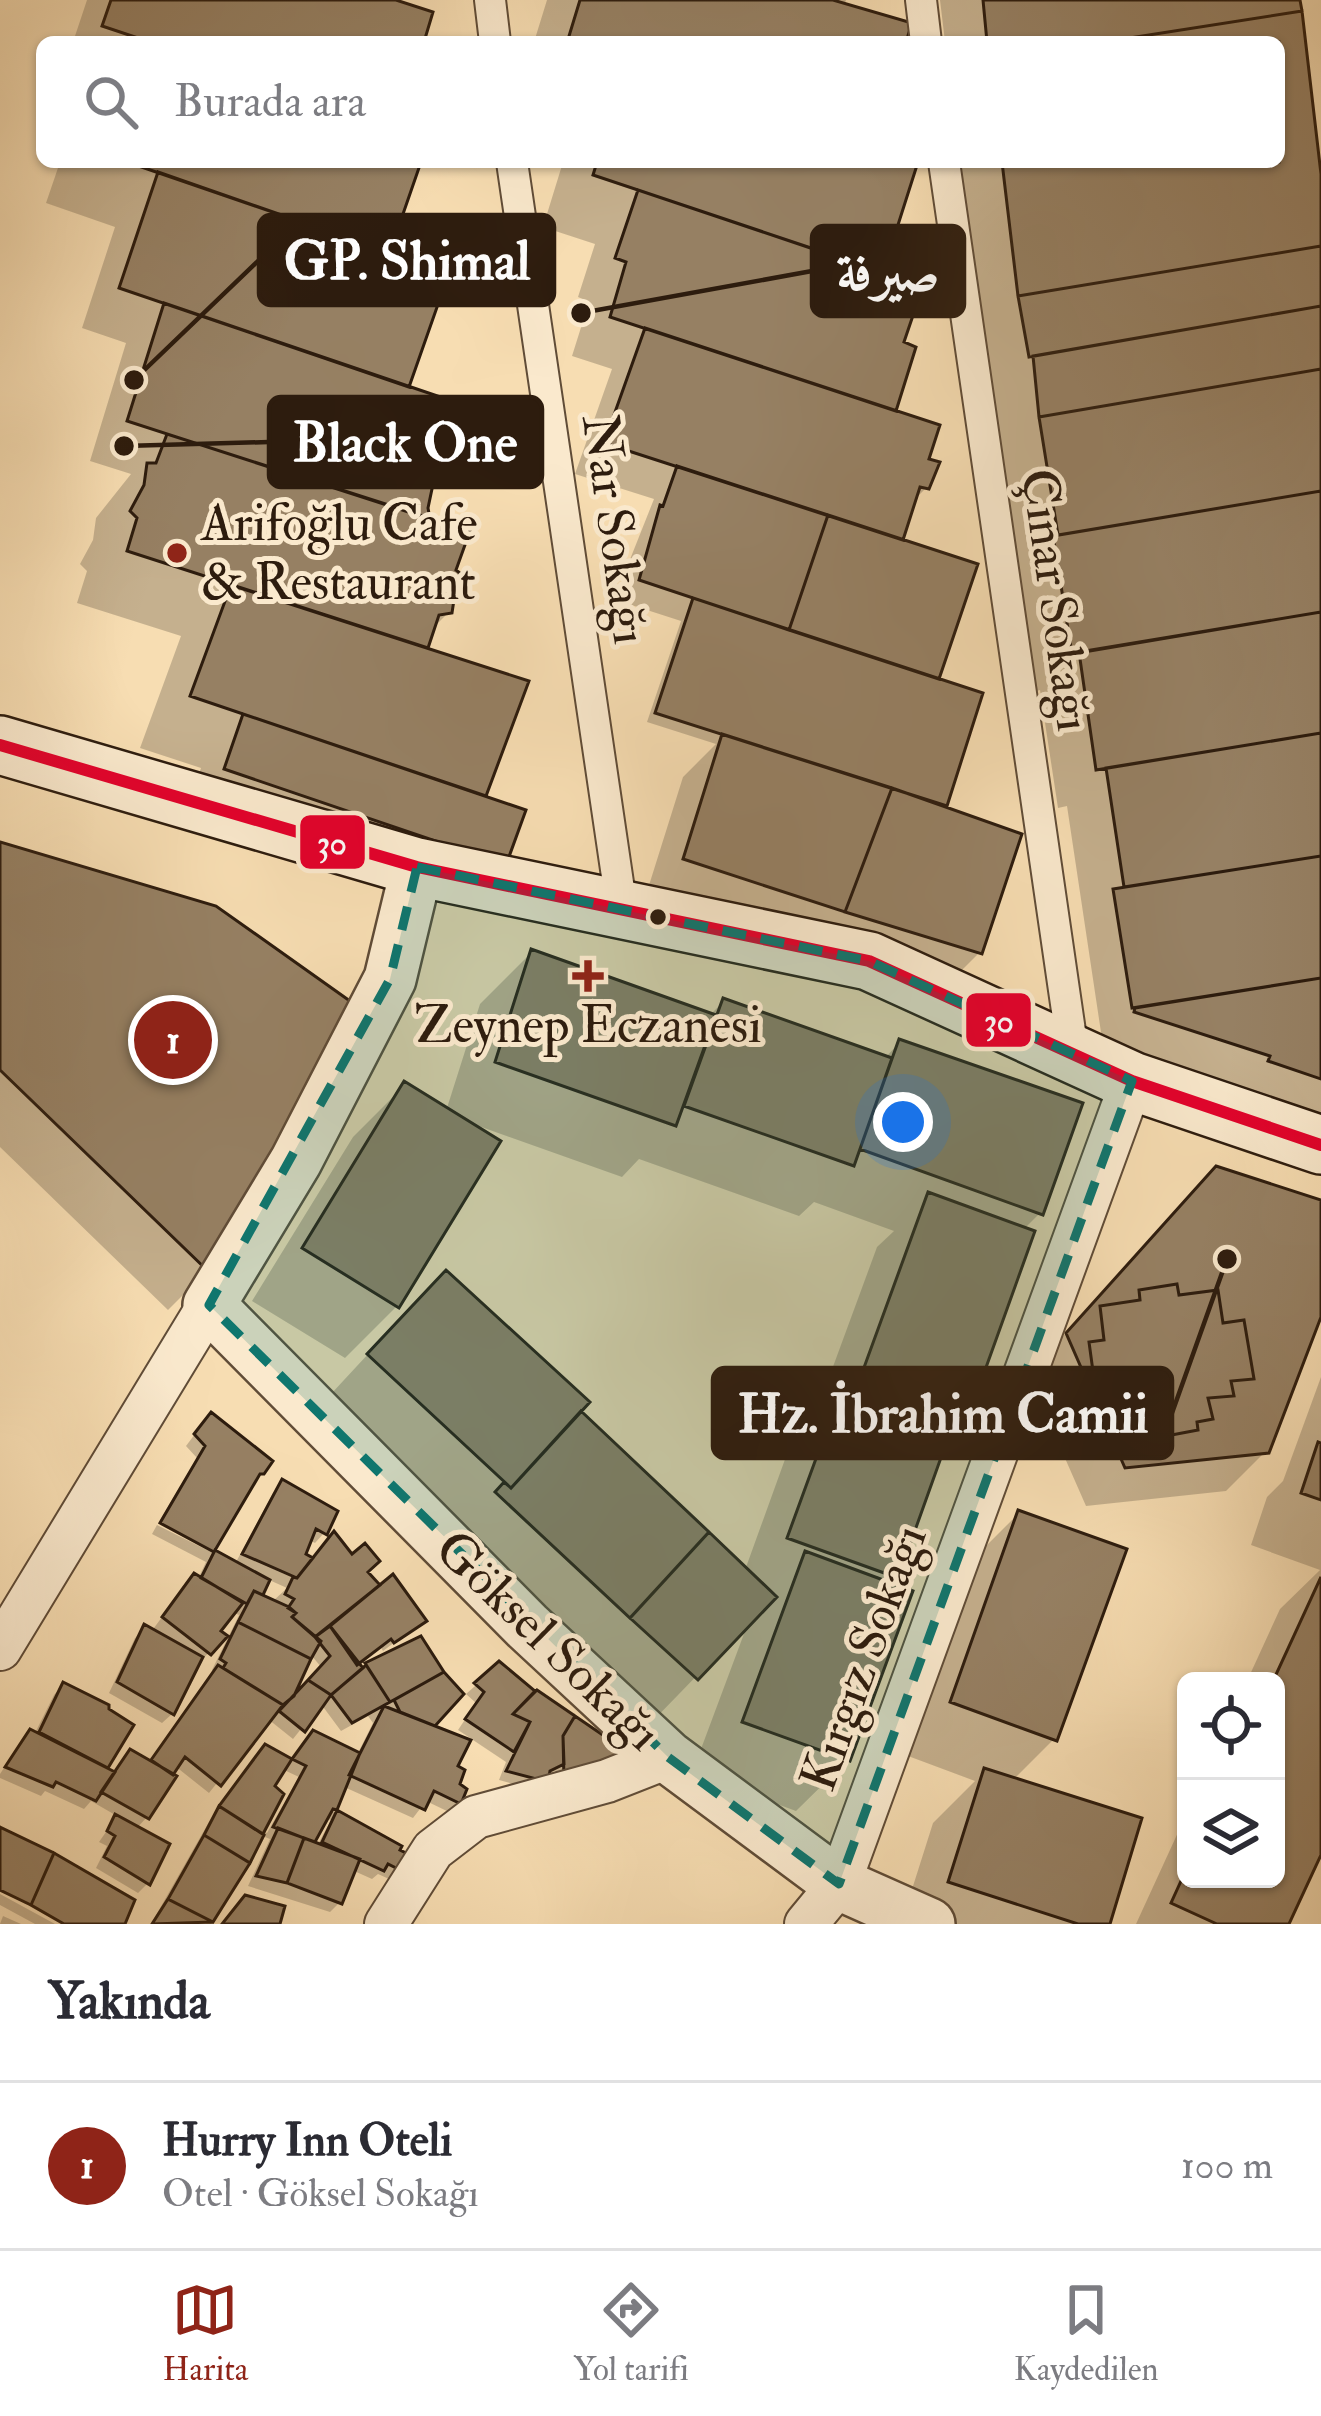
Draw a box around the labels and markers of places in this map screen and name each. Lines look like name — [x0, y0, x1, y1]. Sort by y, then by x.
callout: GP. Shimal — [259, 215, 554, 305]
callout: صيرفة — [812, 226, 964, 316]
callout: Black One — [269, 397, 542, 487]
place label: Arifoğlu Cafe & Restaurant — [200, 492, 478, 615]
marker: Arifoğlu Cafe & Restaurant — [164, 540, 190, 566]
unlabelled marker — [647, 906, 669, 928]
marker: Zeynep Eczanesi — [575, 963, 601, 989]
place label: Zeynep Eczanesi — [414, 994, 762, 1058]
pin: 1 — [134, 995, 212, 1085]
callout: Hz. İbrahim Camii — [713, 1368, 1172, 1458]

